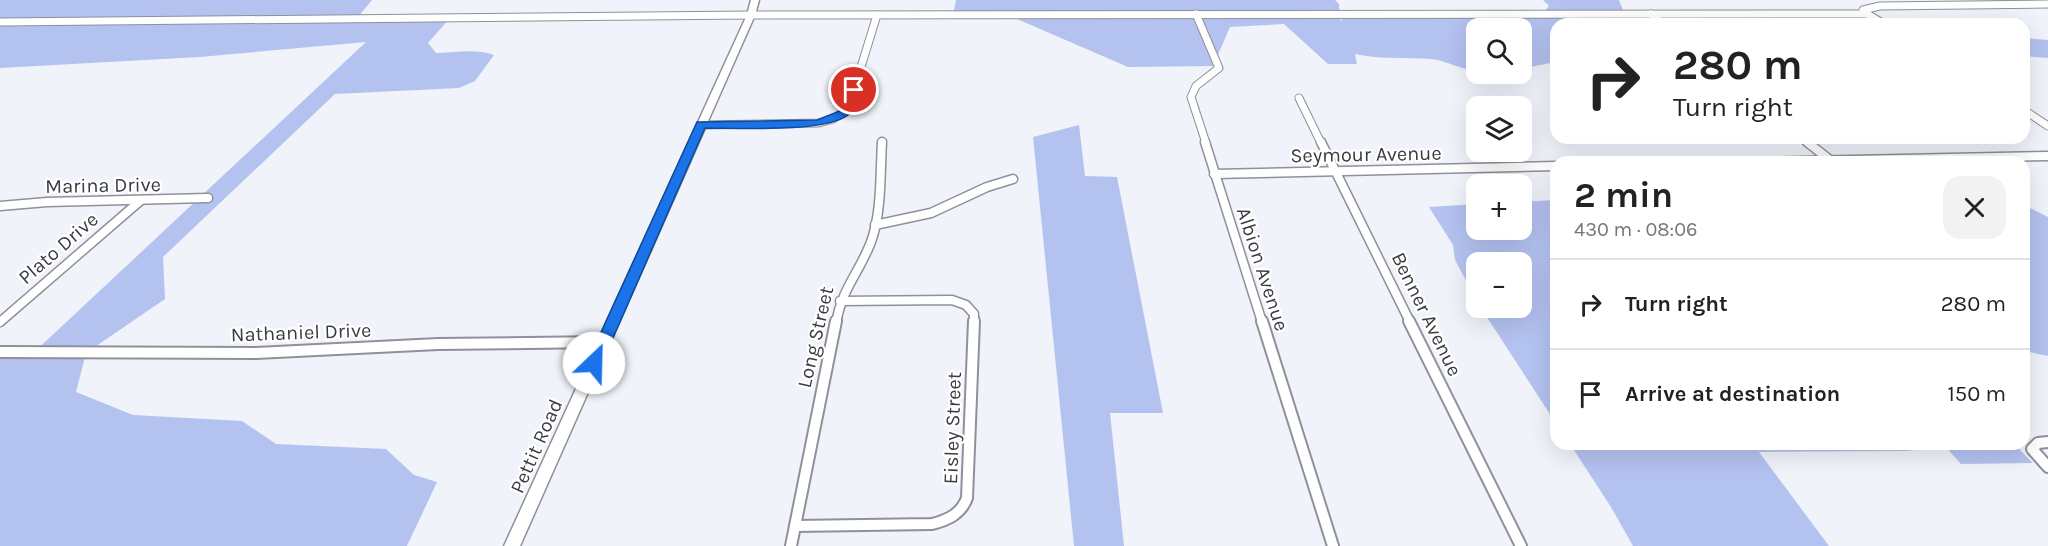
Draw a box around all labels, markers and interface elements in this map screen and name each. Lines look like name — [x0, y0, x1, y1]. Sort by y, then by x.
map controls — [1466, 18, 1532, 318]
button: search — [1466, 18, 1532, 84]
text: 280 m — [1673, 40, 1803, 90]
icon: right — [1574, 42, 1652, 120]
pin — [828, 64, 879, 115]
icon: arrive — [837, 73, 870, 106]
text: Turn right — [1673, 91, 1793, 123]
button: layers — [1466, 96, 1532, 162]
street label: Seymour Avenue — [1290, 142, 1442, 167]
street label: Marina Drive — [45, 173, 161, 198]
button: + — [1466, 174, 1532, 240]
text: 2 min — [1574, 174, 1673, 216]
button: close — [1943, 176, 2006, 239]
street label: Albion Avenue — [1232, 205, 1293, 334]
street label: Plato Drive — [14, 208, 103, 289]
text: 430 m · 08:06 — [1574, 218, 1697, 241]
street label: Benner Avenue — [1387, 249, 1466, 380]
button: − — [1466, 252, 1532, 318]
street label: Long Street — [793, 284, 838, 390]
icon: right — [1574, 288, 1607, 321]
text: Turn right — [1625, 291, 1728, 317]
text: 280 m — [1941, 291, 2006, 317]
street label: Nathaniel Drive — [230, 319, 372, 346]
position arrow — [562, 331, 626, 395]
street label: Eisley Street — [939, 371, 966, 485]
icon: arrive — [1574, 378, 1607, 411]
text: Arrive at destination — [1625, 381, 1840, 407]
text: 150 m — [1947, 381, 2006, 407]
street label: Pettit Road — [505, 396, 567, 497]

